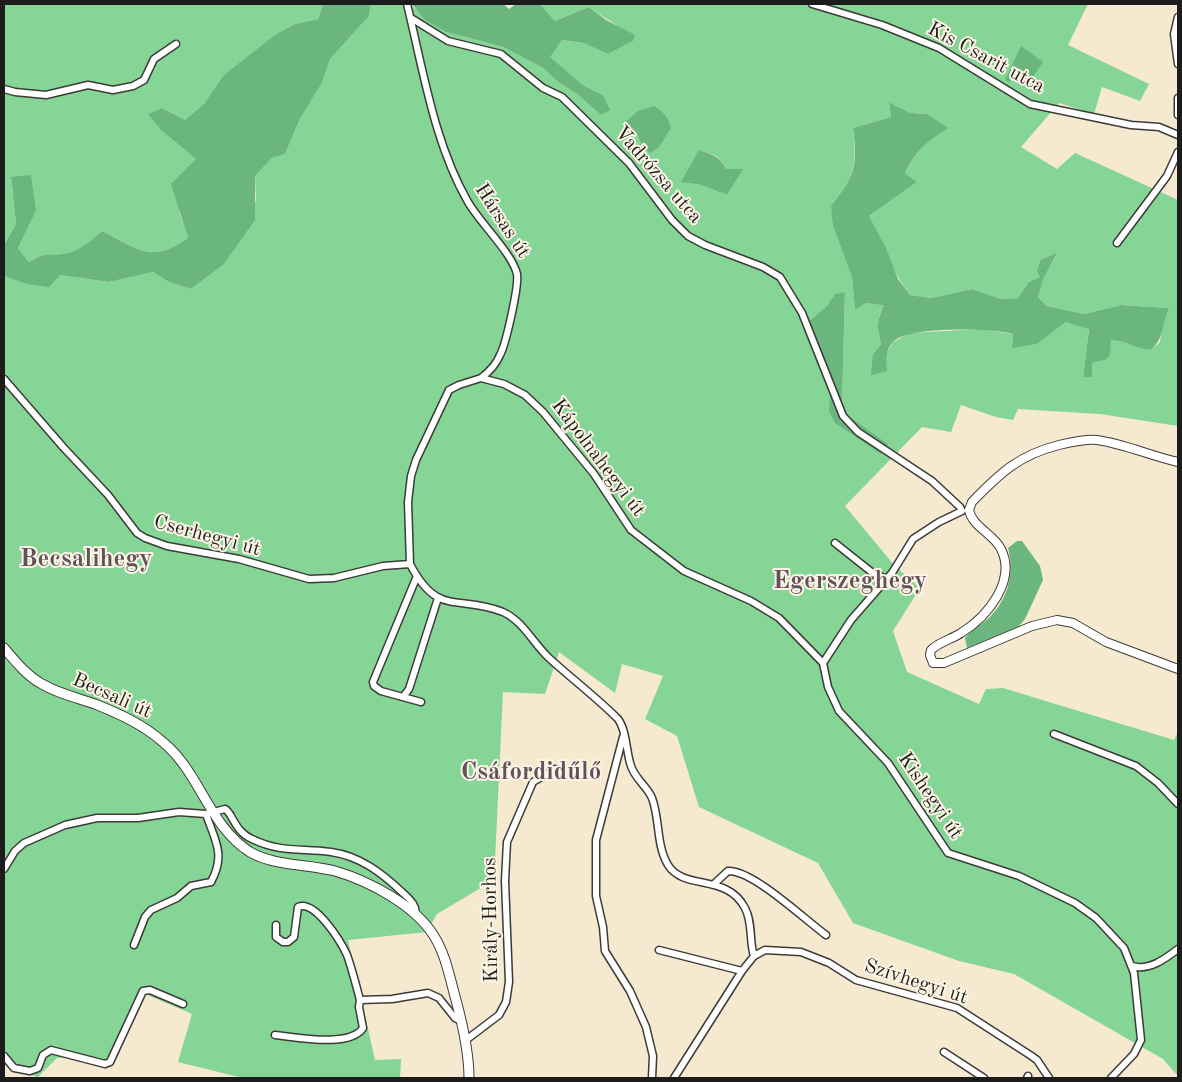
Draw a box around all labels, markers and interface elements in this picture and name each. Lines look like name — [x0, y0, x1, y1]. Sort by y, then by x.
street label: Kis Csarit utca — [923, 17, 1049, 99]
street label: Vadrózsa utca — [609, 121, 707, 229]
street label: Hársas út — [469, 179, 535, 263]
street label: Kápolnahegyi út — [546, 394, 650, 522]
street label: Cserhegyi út — [151, 510, 263, 562]
district label: Becsalihegy — [20, 544, 152, 574]
district label: Egerszeghegy — [773, 566, 927, 596]
street label: Becsali út — [69, 668, 155, 724]
street label: Kishegyi út — [892, 748, 968, 844]
district label: Csáfordidűlő — [461, 757, 601, 787]
street label: Király-Horhos — [478, 857, 504, 983]
street label: Szívhegyi út — [861, 954, 971, 1010]

